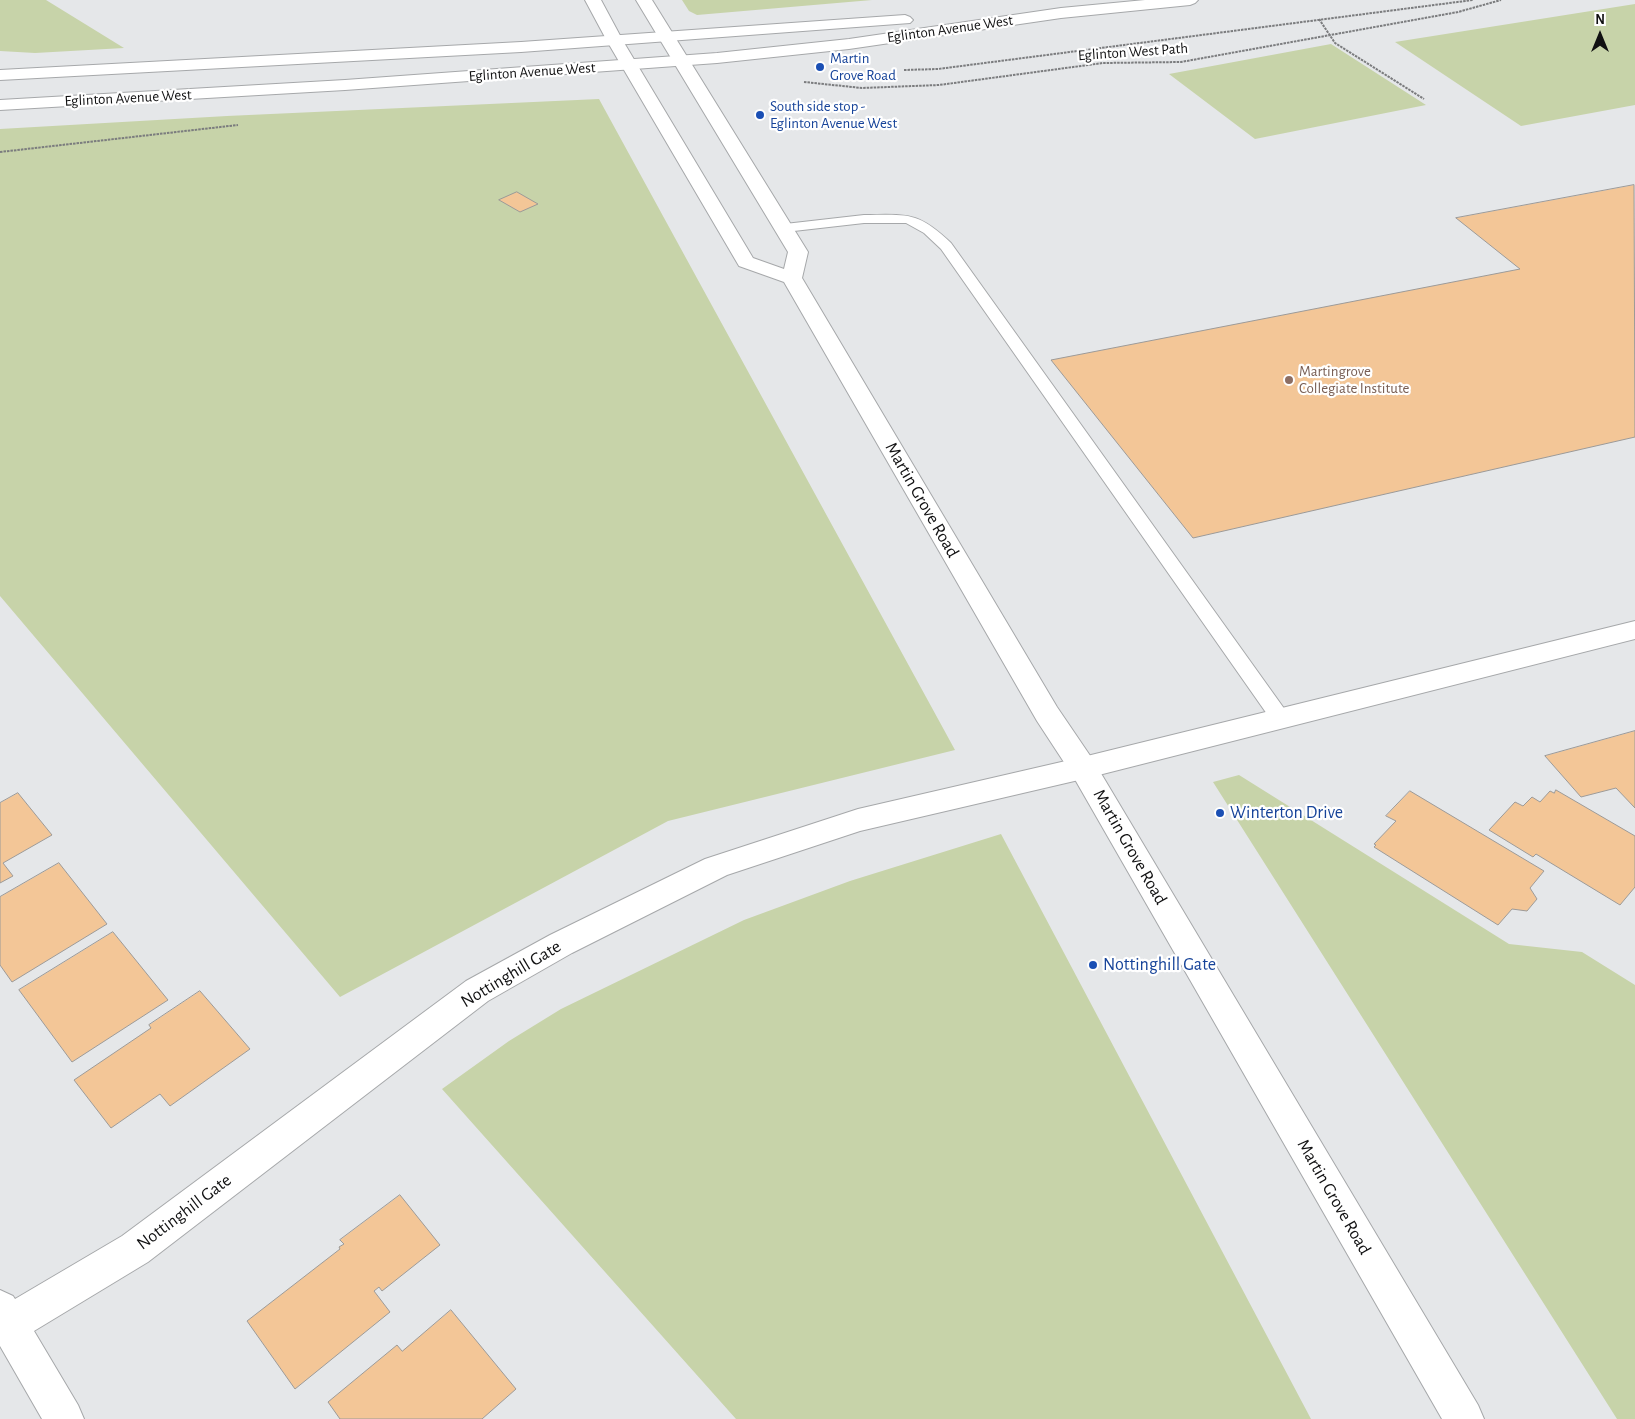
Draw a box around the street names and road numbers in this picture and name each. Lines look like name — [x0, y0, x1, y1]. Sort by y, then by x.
street label: Eglinton Avenue West — [886, 11, 1014, 47]
street label: Eglinton West Path — [1077, 39, 1189, 65]
street label: Eglinton Avenue West — [468, 59, 596, 85]
street label: Eglinton Avenue West — [64, 86, 192, 110]
street label: Martin Grove Road — [880, 438, 964, 562]
street label: Martin Grove Road — [1088, 785, 1172, 909]
street label: Nottinghill Gate — [457, 936, 565, 1012]
street label: Martin Grove Road — [1292, 1135, 1376, 1259]
street label: Nottinghill Gate — [132, 1169, 236, 1255]

